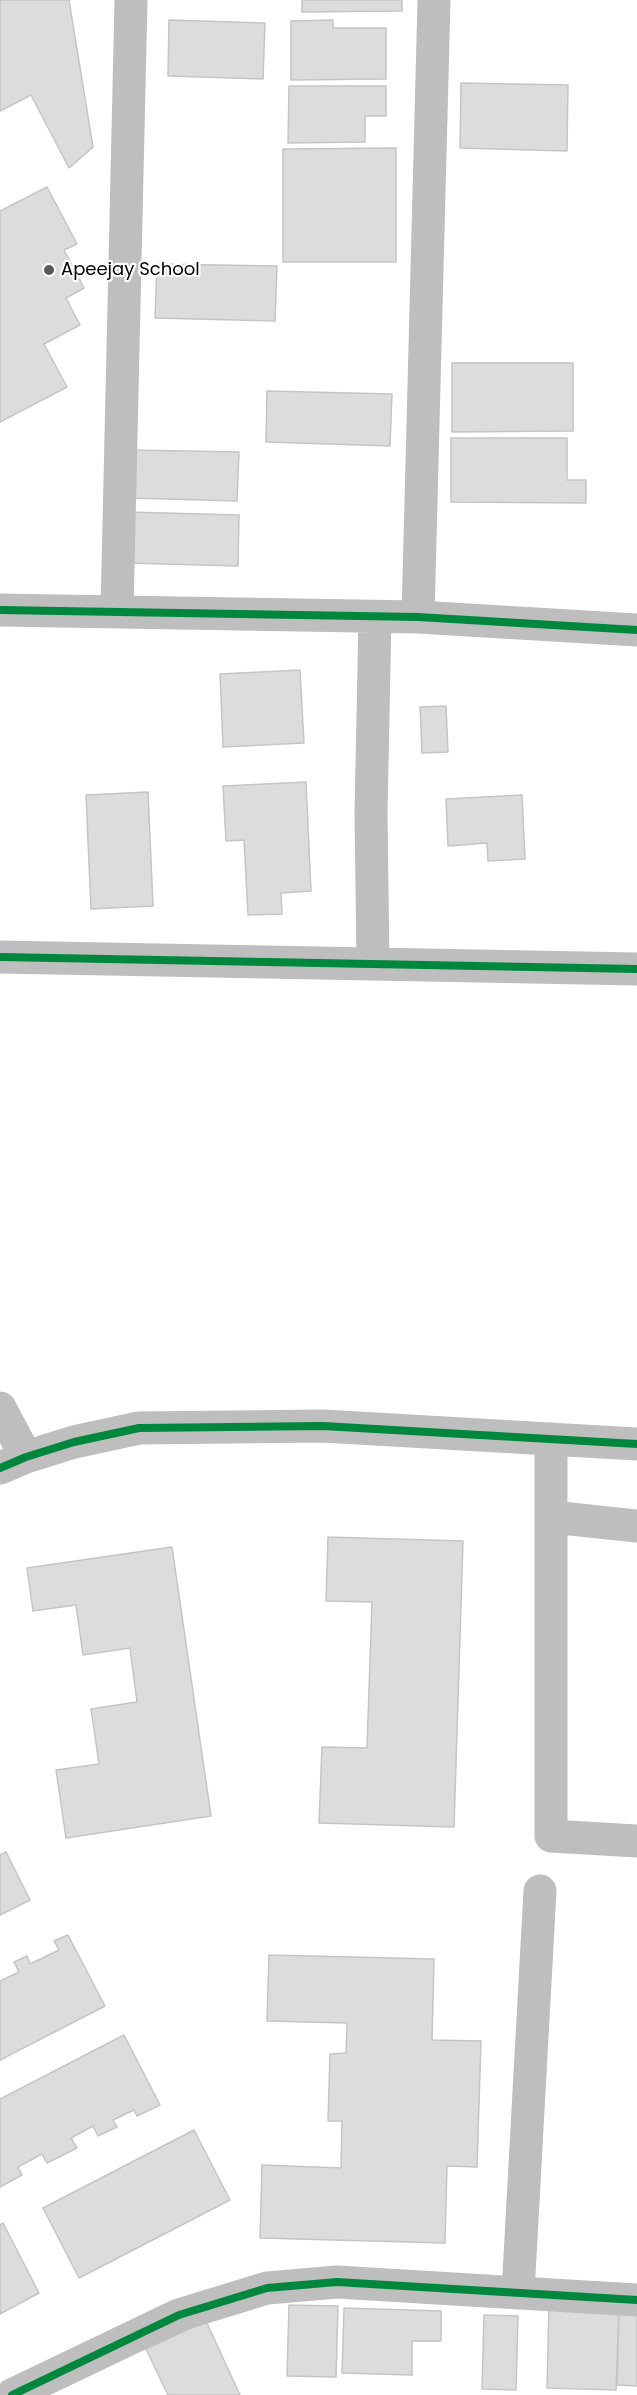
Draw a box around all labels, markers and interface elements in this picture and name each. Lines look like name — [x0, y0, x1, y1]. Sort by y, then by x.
place label: Apeejay School — [61, 259, 200, 281]
marker: Apeejay School — [42, 263, 56, 277]

